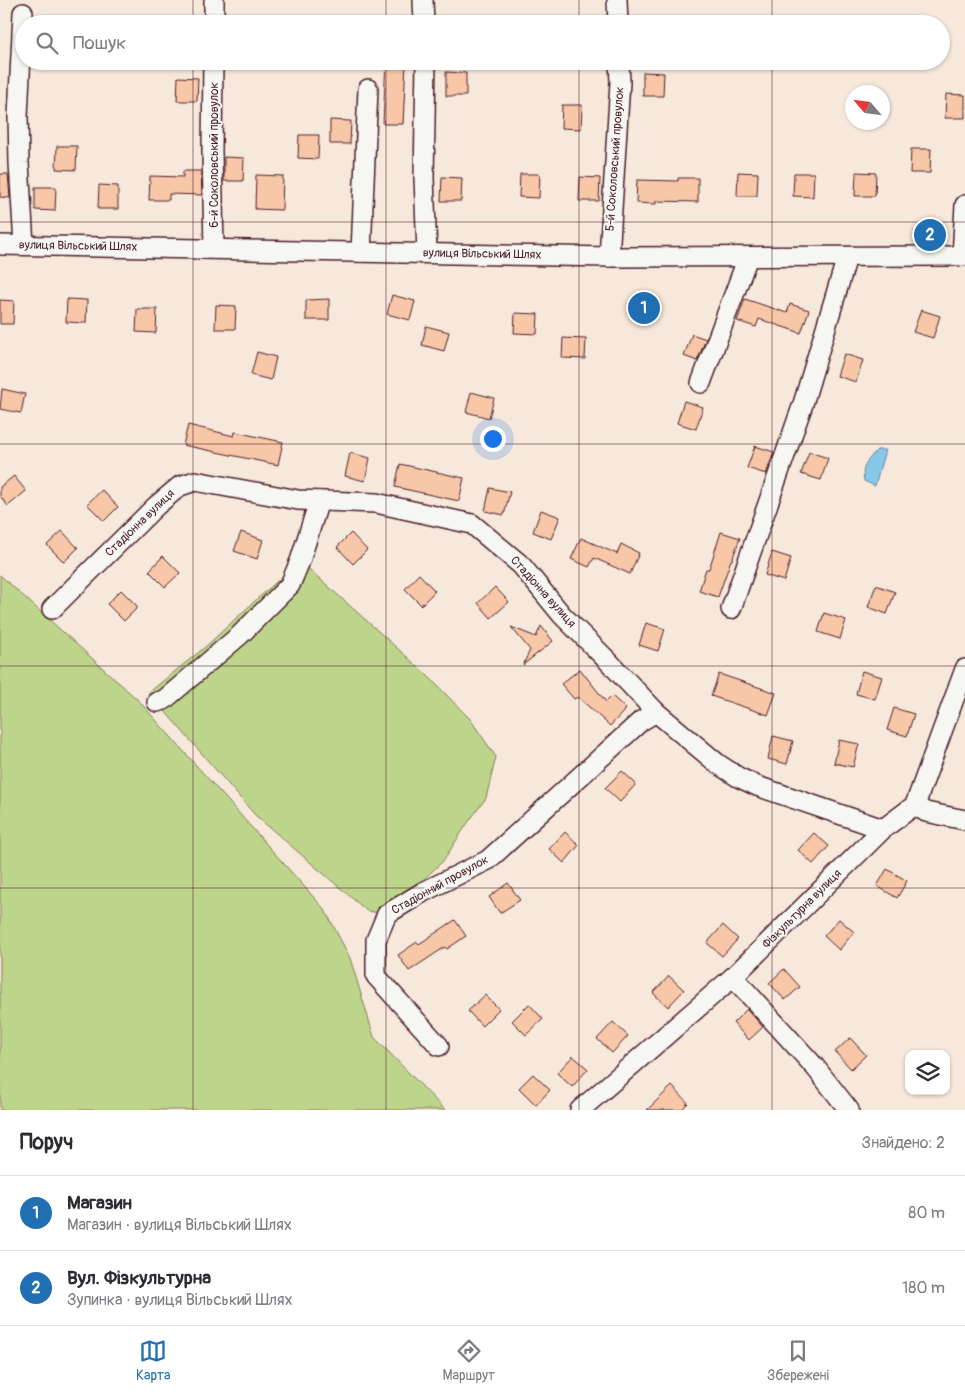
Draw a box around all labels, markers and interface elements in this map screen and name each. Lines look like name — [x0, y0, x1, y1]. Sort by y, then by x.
search box — [15, 15, 950, 70]
icon: search — [33, 29, 61, 57]
text: Пошук — [73, 31, 126, 55]
street label: 6-й Соколовський провулок — [207, 82, 222, 228]
north arrow — [845, 85, 890, 130]
street label: 5-й Соколовський провулок — [602, 86, 628, 232]
pin: 2 — [914, 216, 946, 254]
street label: вулиця Вільський Шлях — [19, 237, 137, 255]
street label: вулиця Вільський Шлях — [423, 245, 541, 263]
pin: 1 — [628, 289, 660, 327]
your location — [480, 426, 506, 452]
street label: Стадіонна вулиця — [102, 486, 178, 560]
street label: Стадіонна вулиця — [507, 553, 579, 631]
street label: Стадіонний провулок — [389, 852, 491, 918]
street label: Фізкультурна вулиця — [759, 866, 845, 952]
map controls — [905, 1050, 950, 1095]
button: layers — [905, 1050, 950, 1095]
text: Поруч — [20, 1129, 73, 1156]
text: Знайдено: 2 — [862, 1133, 945, 1153]
text: Магазин — [67, 1191, 132, 1215]
text: 1 — [33, 1203, 39, 1223]
text: 80 m — [908, 1203, 945, 1223]
text: Магазин · вулиця Вільський Шлях — [67, 1215, 292, 1235]
text: Вул. Фізкультурна — [67, 1266, 211, 1290]
text: 2 — [32, 1278, 40, 1298]
text: 180 m — [902, 1278, 945, 1298]
text: Зупинка · вулиця Вільський Шлях — [67, 1290, 292, 1310]
tab: Карта — [136, 1337, 171, 1384]
tab: Маршрут — [442, 1337, 495, 1384]
tab: Збережені — [767, 1337, 829, 1384]

